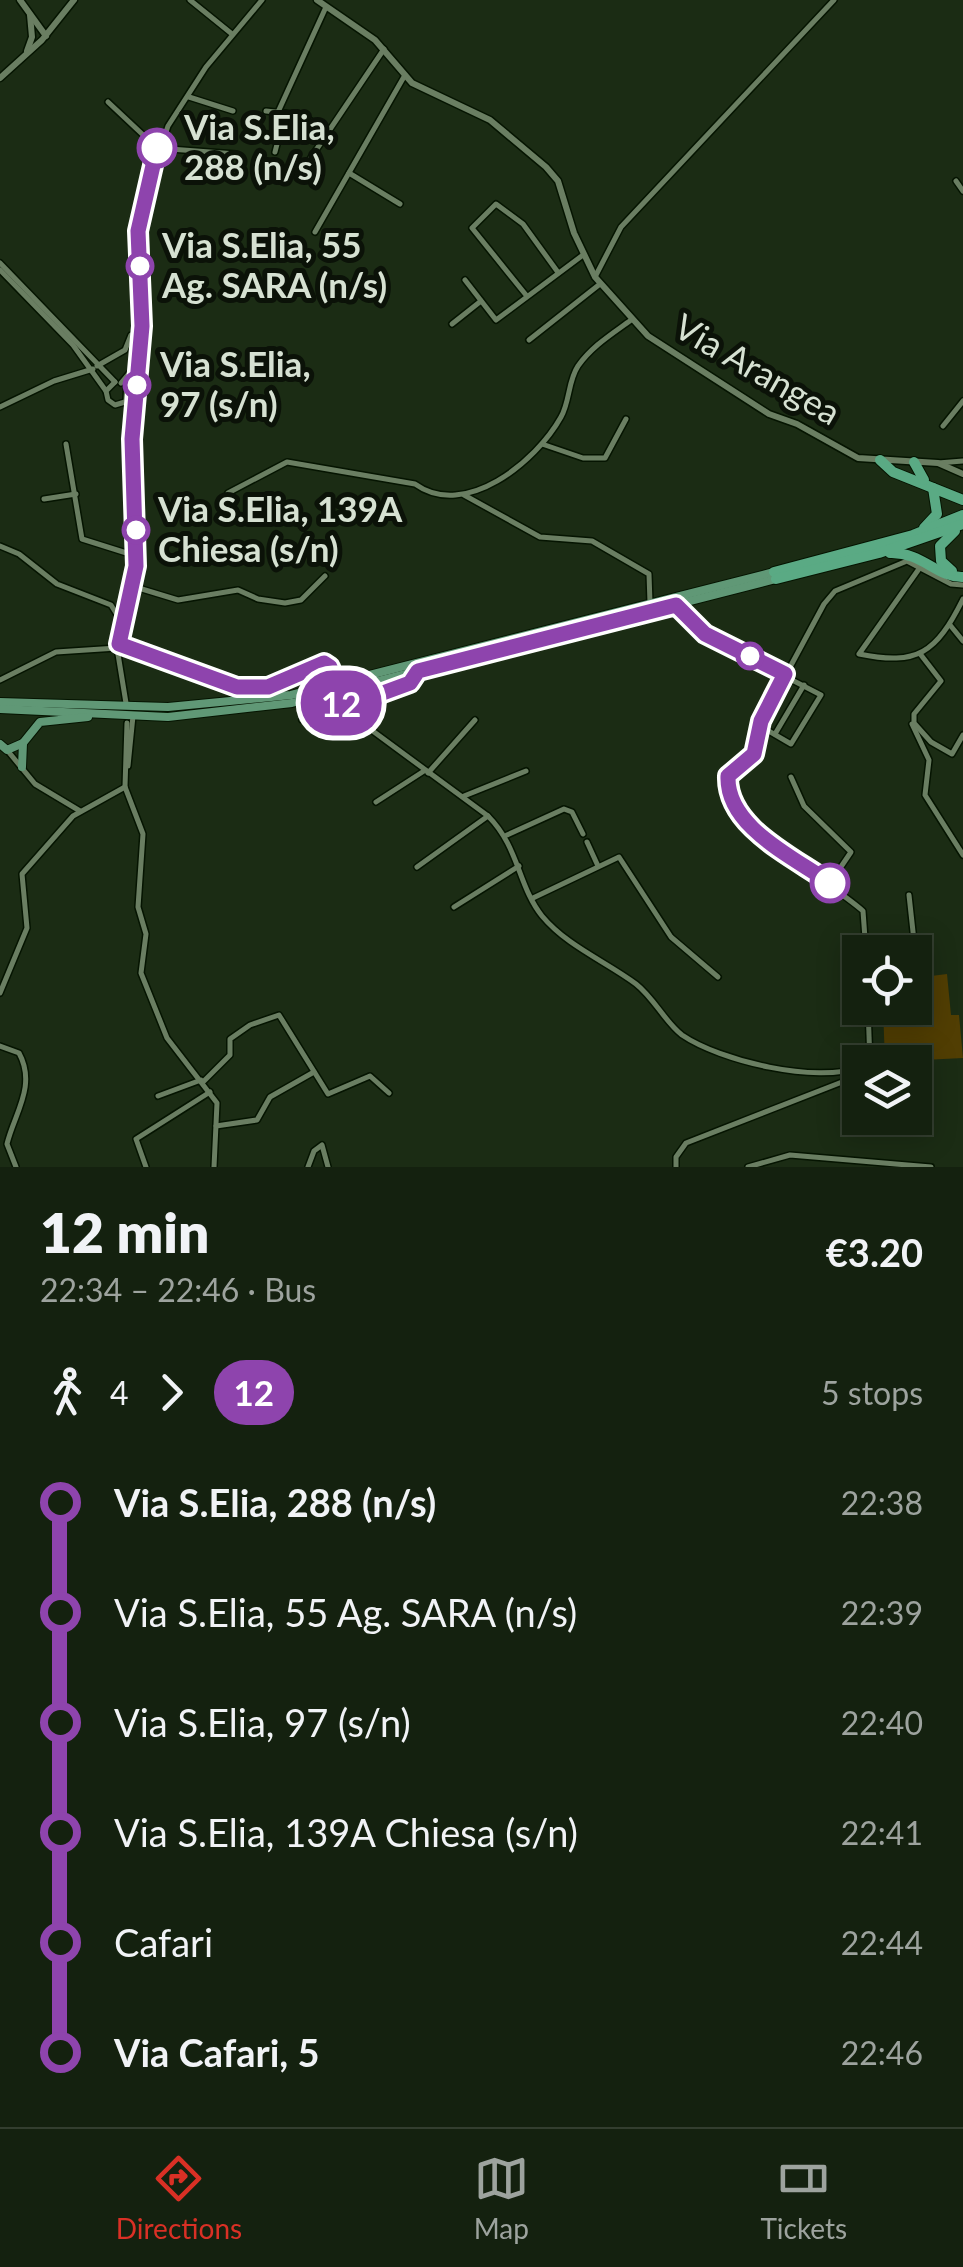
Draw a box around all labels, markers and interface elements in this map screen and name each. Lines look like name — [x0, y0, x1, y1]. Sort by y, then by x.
place label: Via S.Elia, 288 (n/s) — [183, 105, 335, 187]
marker: Via S.Elia, 288 (n/s) — [138, 129, 176, 167]
place label: Via S.Elia, 55 Ag. SARA (n/s) — [161, 223, 387, 305]
marker: Via S.Elia, 55 Ag. SARA (n/s) — [127, 253, 153, 279]
street label: Via Arangea — [668, 304, 848, 432]
place label: Via S.Elia, 97 (s/n) — [159, 342, 311, 424]
marker: Via S.Elia, 97 (s/n) — [124, 372, 150, 398]
place label: Via S.Elia, 139A Chiesa (s/n) — [157, 487, 403, 569]
marker: Via S.Elia, 139A Chiesa (s/n) — [123, 517, 149, 543]
unlabelled marker — [737, 643, 763, 669]
line badge: 12 — [296, 670, 386, 736]
text: 12 — [321, 682, 361, 724]
unlabelled marker — [811, 864, 849, 902]
map controls — [842, 935, 932, 1135]
button: locate — [842, 935, 932, 1025]
button: layers — [842, 1045, 932, 1135]
text: 12 min — [40, 1199, 209, 1265]
text: €3.20 — [826, 1229, 923, 1275]
text: 22:34 – 22:46 · Bus — [40, 1270, 316, 1309]
icon: walk — [40, 1365, 95, 1420]
icon: forward — [144, 1365, 199, 1420]
text: 12 — [234, 1371, 274, 1413]
text: 4 — [110, 1373, 129, 1412]
text: 5 stops — [821, 1373, 923, 1412]
text: Via S.Elia, 288 (n/s) — [114, 1479, 436, 1525]
text: 22:38 — [841, 1483, 923, 1522]
text: Via S.Elia, 55 Ag. SARA (n/s) — [114, 1589, 577, 1635]
text: 22:39 — [841, 1593, 923, 1632]
text: Via S.Elia, 97 (s/n) — [114, 1699, 411, 1745]
text: 22:40 — [841, 1703, 923, 1742]
text: Via S.Elia, 139A Chiesa (s/n) — [114, 1809, 578, 1855]
text: 22:41 — [841, 1813, 923, 1852]
text: Cafari — [114, 1919, 213, 1965]
text: 22:44 — [841, 1923, 923, 1962]
text: Via Cafari, 5 — [114, 2029, 320, 2075]
text: 22:46 — [841, 2033, 923, 2072]
tab: Directions — [116, 2151, 242, 2245]
tab: Map — [474, 2151, 529, 2245]
tab: Tickets — [760, 2151, 847, 2245]

